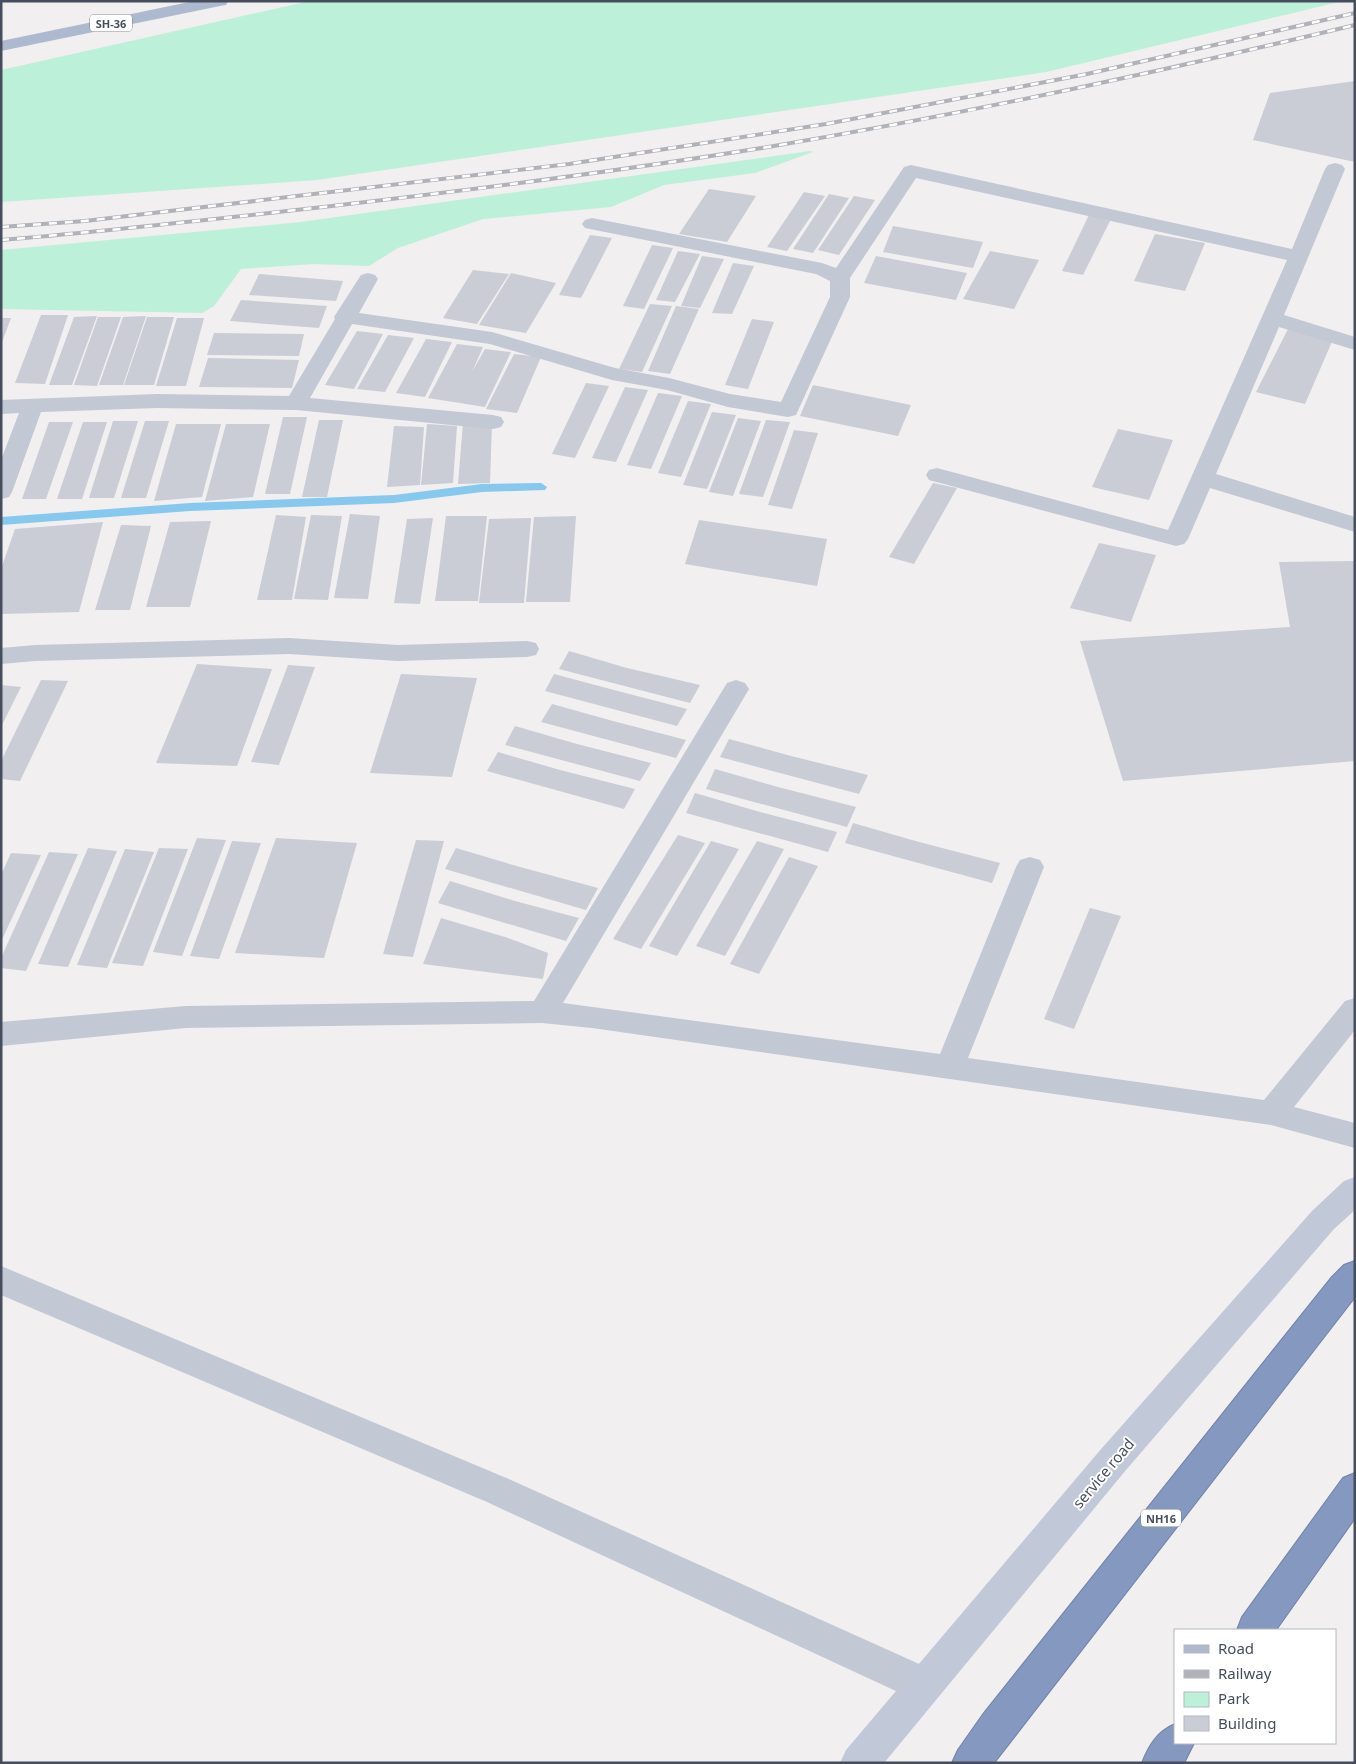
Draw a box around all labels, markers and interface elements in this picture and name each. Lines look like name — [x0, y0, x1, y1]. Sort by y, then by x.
road number: SH-36 — [90, 14, 132, 32]
street label: service road — [1068, 1434, 1138, 1512]
road number: NH16 — [1141, 1510, 1181, 1526]
legend — [1174, 1629, 1336, 1744]
text: Road — [1218, 1638, 1254, 1658]
text: Railway — [1218, 1663, 1272, 1683]
text: Park — [1218, 1688, 1250, 1708]
text: Building — [1218, 1713, 1276, 1733]

